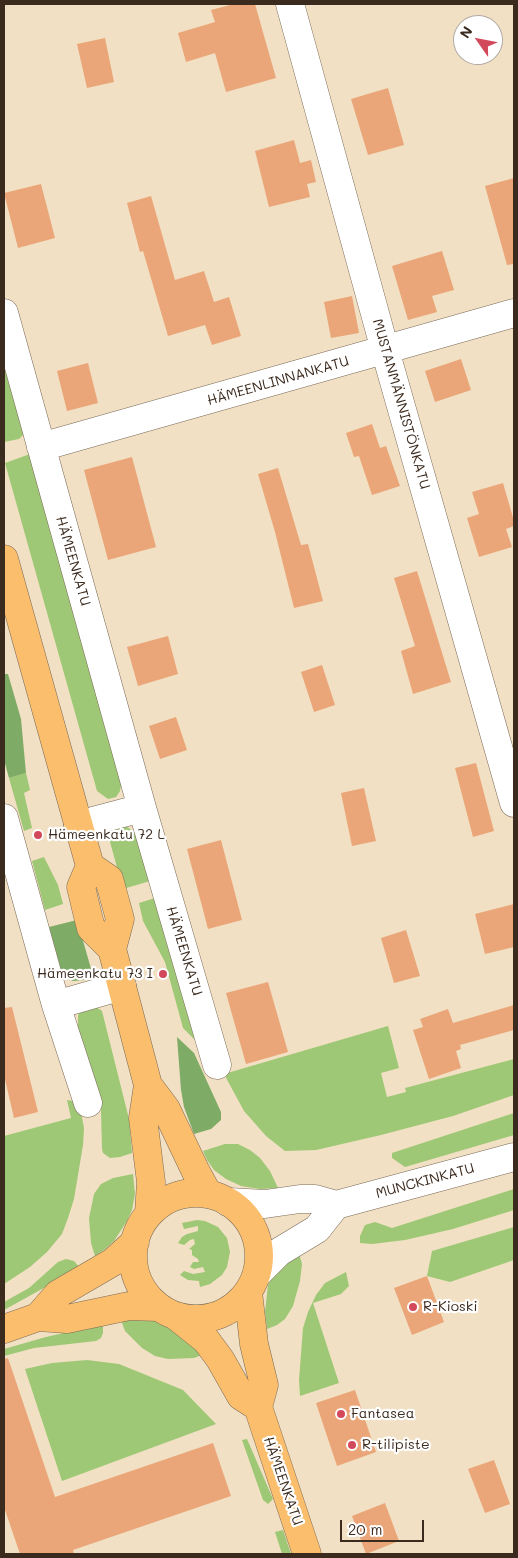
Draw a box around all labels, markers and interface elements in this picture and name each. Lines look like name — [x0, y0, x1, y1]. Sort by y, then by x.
north arrow — [453, 15, 503, 65]
text: N — [455, 22, 477, 42]
street label: MUSTANMÄNNISTÖNKATU — [369, 317, 433, 491]
street label: HÄMEENLINNANKATU — [205, 353, 351, 409]
street label: HÄMEENKATU — [52, 514, 94, 608]
place label: Hämeenkatu 72 L — [48, 827, 165, 843]
marker: Hämeenkatu 72 L — [32, 829, 44, 841]
street label: HÄMEENKATU — [162, 904, 206, 998]
place label: Hämeenkatu 73 I — [37, 966, 153, 982]
marker: Hämeenkatu 73 I — [157, 968, 169, 980]
street label: MUNCKINKATU — [374, 1160, 476, 1202]
place label: R-Kioski — [423, 1299, 477, 1315]
marker: R-Kioski — [407, 1301, 419, 1313]
place label: Fantasea — [351, 1406, 414, 1422]
marker: Fantasea — [335, 1408, 347, 1420]
street label: HÄMEENKATU — [260, 1435, 306, 1527]
place label: R-tilipiste — [362, 1437, 430, 1453]
marker: R-tilipiste — [346, 1439, 358, 1451]
scale bar — [343, 1510, 427, 1542]
text: 20 m — [348, 1519, 382, 1539]

